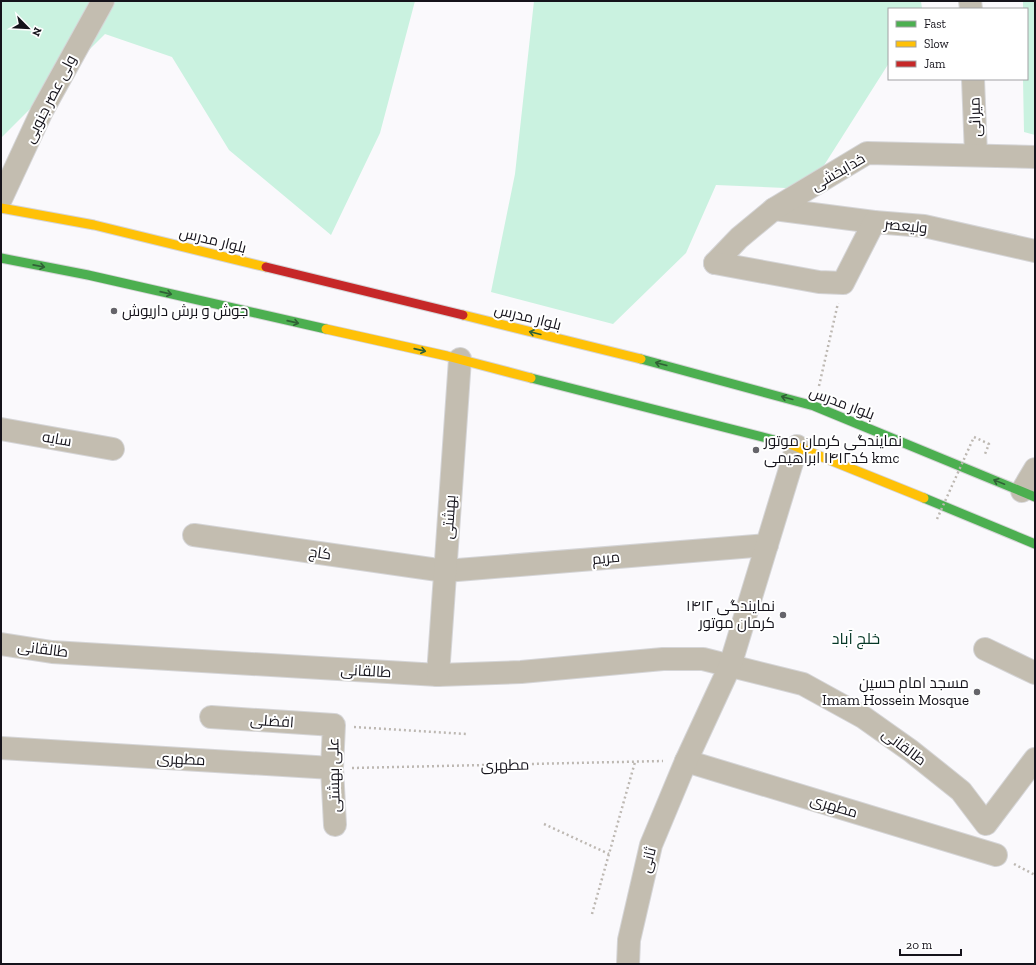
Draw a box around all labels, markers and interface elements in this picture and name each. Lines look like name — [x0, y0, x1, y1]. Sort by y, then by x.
north arrow — [8, 8, 48, 48]
legend — [888, 8, 1028, 80]
text: Fast — [924, 17, 947, 31]
text: N — [29, 25, 44, 39]
text: Slow — [924, 37, 950, 51]
street label: ولی عصر جنوبی — [20, 52, 81, 147]
text: Jam — [924, 57, 946, 71]
street label: میرائی — [965, 97, 986, 137]
street label: خدابخشی — [808, 149, 869, 196]
street label: ولیعصر — [883, 215, 928, 237]
street label: بلوار مدرس — [177, 223, 248, 258]
one-way arrow — [32, 262, 45, 270]
one-way arrow — [160, 290, 173, 297]
street label: بلوار مدرس — [492, 300, 563, 335]
place label: جوش و برش داریوش — [122, 302, 248, 321]
marker: جوش و برش داریوش — [109, 306, 119, 316]
one-way arrow — [286, 318, 299, 326]
one-way arrow — [529, 329, 542, 337]
one-way arrow — [413, 347, 426, 355]
one-way arrow — [655, 360, 668, 368]
street label: بلوار مدرس — [806, 382, 877, 425]
one-way arrow — [781, 394, 794, 402]
street label: سایه — [41, 428, 73, 450]
place label: نمایندگی کرمان موتور کد۱۴۱۲ ابراهیمی kmc — [763, 432, 902, 468]
marker: نمایندگی کرمان موتور کد۱۴۱۲ ابراهیمی kmc — [751, 445, 761, 455]
one-way arrow — [993, 477, 1005, 485]
street label: بهشتی — [438, 494, 461, 540]
street label: کاج — [307, 543, 332, 565]
street label: مریم — [591, 548, 621, 569]
place label: نمایندگی ۱۴۱۲ کرمان موتور — [686, 597, 775, 633]
marker: نمایندگی ۱۴۱۲ کرمان موتور — [778, 610, 788, 620]
district label: خلج آباد — [832, 629, 880, 650]
street label: طالقانی — [16, 637, 69, 662]
street label: طالقانی — [340, 661, 392, 682]
place label: مسجد امام حسین Imam Hossein Mosque — [822, 674, 969, 709]
marker: مسجد امام حسین Imam Hossein Mosque — [972, 687, 982, 697]
street label: افضلی — [249, 710, 294, 733]
street label: طالقانی — [878, 724, 930, 770]
street label: علی بهشتی — [324, 738, 345, 812]
street label: مطهری — [156, 749, 206, 770]
street label: مطهری — [480, 756, 530, 775]
street label: مطهری — [808, 790, 860, 823]
street label: ثانی — [636, 845, 661, 875]
scale bar — [900, 931, 961, 957]
text: 20 m — [906, 938, 933, 952]

